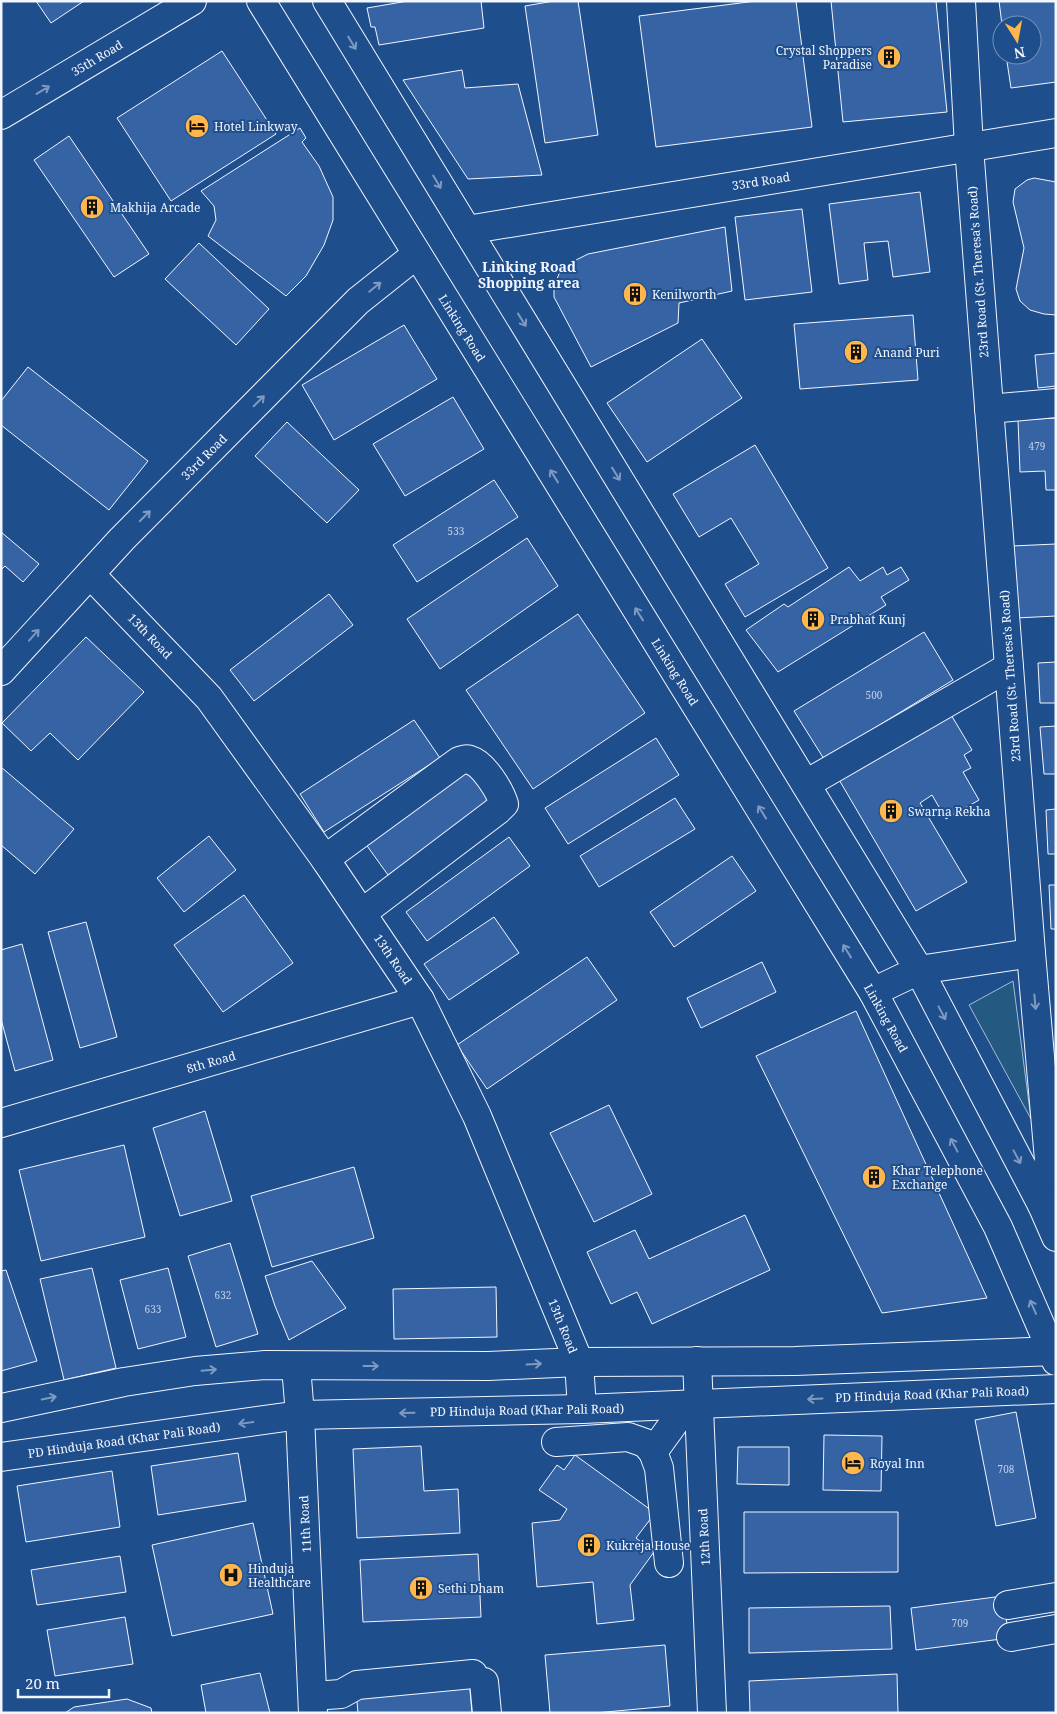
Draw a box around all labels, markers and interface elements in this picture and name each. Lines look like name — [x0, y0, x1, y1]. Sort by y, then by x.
north arrow — [992, 15, 1042, 65]
one-way arrow — [348, 35, 358, 49]
street label: 35th Road — [68, 36, 126, 80]
place label: Crystal Shoppers Paradise — [776, 42, 872, 73]
text: N — [1012, 43, 1027, 64]
building icon: Crystal Shoppers Paradise — [876, 44, 902, 70]
one-way arrow — [36, 84, 50, 94]
hotel icon: Hotel Linkway — [184, 113, 210, 139]
place label: Hotel Linkway — [214, 118, 298, 135]
street label: 33rd Road — [731, 168, 792, 194]
one-way arrow — [432, 174, 442, 188]
street label: 23rd Road (St. Theresa's Road) — [964, 186, 992, 358]
building icon: Makhija Arcade — [79, 194, 105, 220]
place label: Makhija Arcade — [110, 199, 201, 216]
district label: Linking Road Shopping area — [478, 257, 580, 292]
building icon: Kenilworth — [622, 281, 648, 307]
one-way arrow — [368, 282, 381, 293]
place label: Kenilworth — [652, 286, 717, 303]
street label: Linking Road — [435, 291, 490, 365]
one-way arrow — [517, 313, 527, 327]
building icon: Anand Puri — [843, 339, 869, 365]
place label: Anand Puri — [874, 344, 940, 361]
one-way arrow — [253, 394, 265, 407]
street label: 33rd Road — [177, 430, 231, 484]
house number: 479 — [1029, 439, 1045, 453]
one-way arrow — [611, 466, 621, 480]
one-way arrow — [549, 470, 559, 484]
one-way arrow — [139, 510, 151, 522]
house number: 533 — [448, 524, 465, 538]
street label: 23rd Road (St. Theresa's Road) — [996, 590, 1024, 762]
building icon: Prabhat Kunj — [800, 606, 826, 632]
one-way arrow — [634, 608, 644, 622]
street label: 13th Road — [124, 609, 176, 663]
place label: Prabhat Kunj — [830, 611, 906, 628]
one-way arrow — [28, 629, 40, 642]
street label: Linking Road — [648, 635, 703, 709]
house number: 500 — [866, 688, 883, 702]
building icon: Swarna Rekha — [878, 798, 904, 824]
place label: Swarna Rekha — [908, 803, 991, 820]
one-way arrow — [756, 806, 766, 820]
street label: 13th Road — [370, 930, 416, 988]
one-way arrow — [842, 944, 852, 958]
street label: Linking Road — [860, 981, 912, 1056]
one-way arrow — [1030, 993, 1040, 1009]
one-way arrow — [938, 1005, 947, 1020]
street label: 8th Road — [184, 1047, 238, 1077]
one-way arrow — [949, 1138, 958, 1153]
one-way arrow — [1013, 1149, 1022, 1164]
place label: Khar Telephone Exchange — [892, 1162, 983, 1193]
building icon: Khar Telephone Exchange — [861, 1164, 887, 1190]
house number: 632 — [215, 1288, 231, 1302]
street label: 13th Road — [544, 1296, 582, 1356]
one-way arrow — [1027, 1300, 1037, 1315]
house number: 633 — [145, 1302, 162, 1316]
one-way arrow — [525, 1360, 541, 1369]
one-way arrow — [362, 1361, 379, 1371]
one-way arrow — [201, 1365, 217, 1375]
street label: PD Hinduja Road (Khar Pali Road) — [835, 1382, 1029, 1406]
one-way arrow — [41, 1393, 57, 1403]
one-way arrow — [807, 1394, 823, 1403]
street label: PD Hinduja Road (Khar Pali Road) — [430, 1400, 624, 1420]
one-way arrow — [400, 1408, 416, 1418]
street label: PD Hinduja Road (Khar Pali Road) — [27, 1418, 221, 1462]
one-way arrow — [238, 1418, 254, 1428]
hotel icon: Royal Inn — [840, 1450, 866, 1476]
place label: Royal Inn — [870, 1455, 925, 1472]
house number: 708 — [998, 1462, 1015, 1476]
street label: 11th Road — [295, 1494, 315, 1553]
street label: 12th Road — [694, 1507, 714, 1566]
building icon: Kukreja House — [576, 1532, 602, 1558]
place label: Kukreja House — [606, 1537, 690, 1554]
place label: Hinduja Healthcare — [248, 1560, 311, 1591]
hospital icon: Hinduja Healthcare — [218, 1562, 244, 1588]
building icon: Sethi Dham — [408, 1575, 434, 1601]
place label: Sethi Dham — [438, 1580, 504, 1597]
house number: 709 — [952, 1616, 968, 1630]
scale bar — [18, 1666, 109, 1698]
text: 20 m — [25, 1673, 60, 1693]

